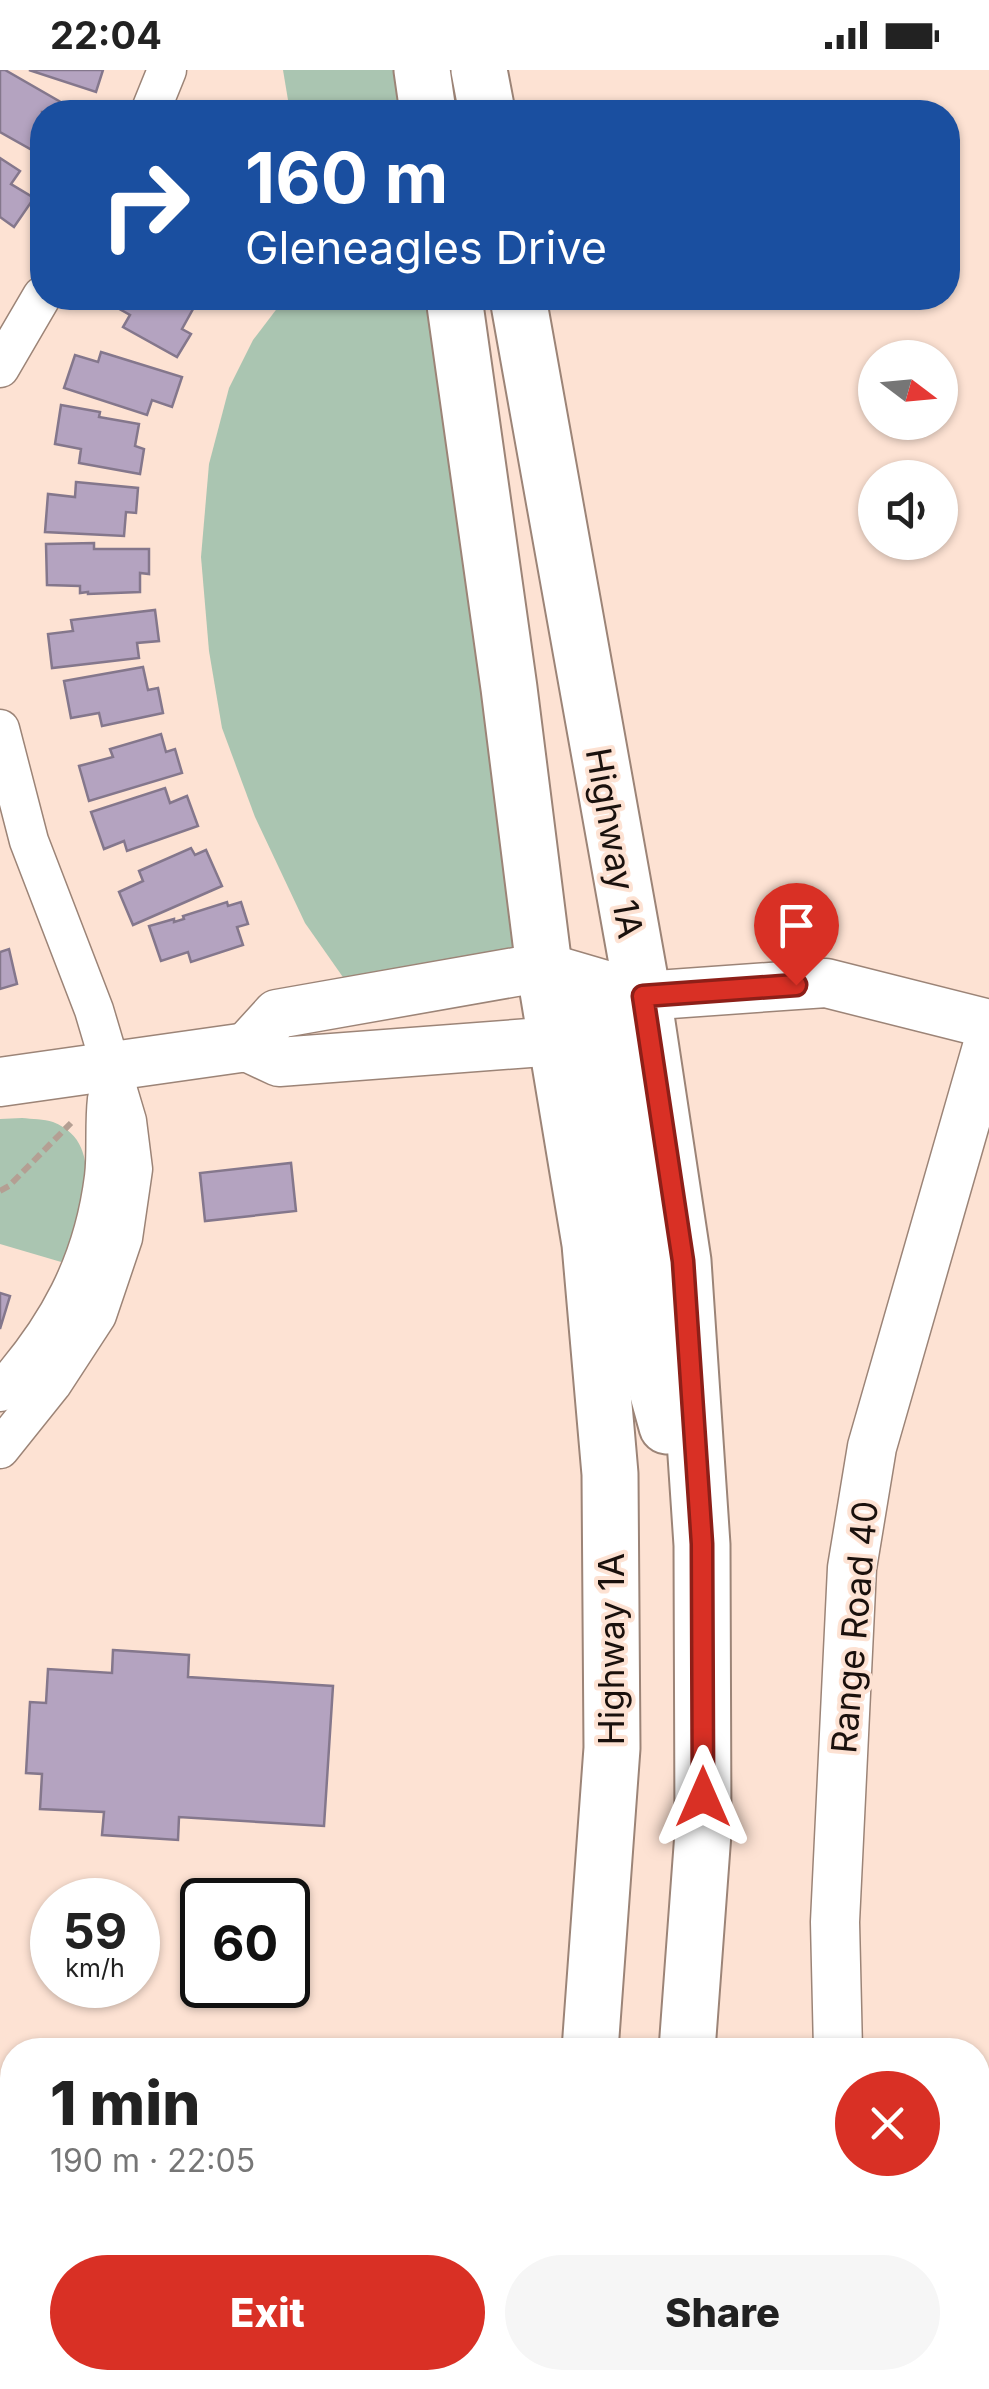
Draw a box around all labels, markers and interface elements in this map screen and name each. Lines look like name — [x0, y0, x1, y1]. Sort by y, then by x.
text: 22:04 — [50, 12, 162, 58]
text: 160 m — [245, 135, 448, 220]
icon: right — [80, 140, 210, 270]
text: Gleneagles Drive — [245, 220, 607, 275]
north arrow — [858, 340, 958, 440]
map controls — [858, 340, 958, 560]
button: sound — [858, 460, 958, 560]
street label: Highway 1A — [578, 745, 652, 941]
pin — [754, 883, 839, 986]
icon: arrive — [769, 898, 824, 953]
street label: Range Road 40 — [822, 1499, 886, 1755]
street label: Highway 1A — [590, 1553, 632, 1745]
position arrow — [651, 1745, 755, 1849]
speed limit sign: 60 — [180, 1878, 310, 2008]
text: 59 — [63, 1901, 127, 1961]
text: km/h — [65, 1953, 125, 1983]
text: 1 min — [50, 2067, 200, 2139]
button: close — [835, 2071, 940, 2176]
text: 190 m · 22:05 — [50, 2141, 255, 2180]
button: Exit — [50, 2255, 485, 2370]
button: Share — [505, 2255, 940, 2370]

